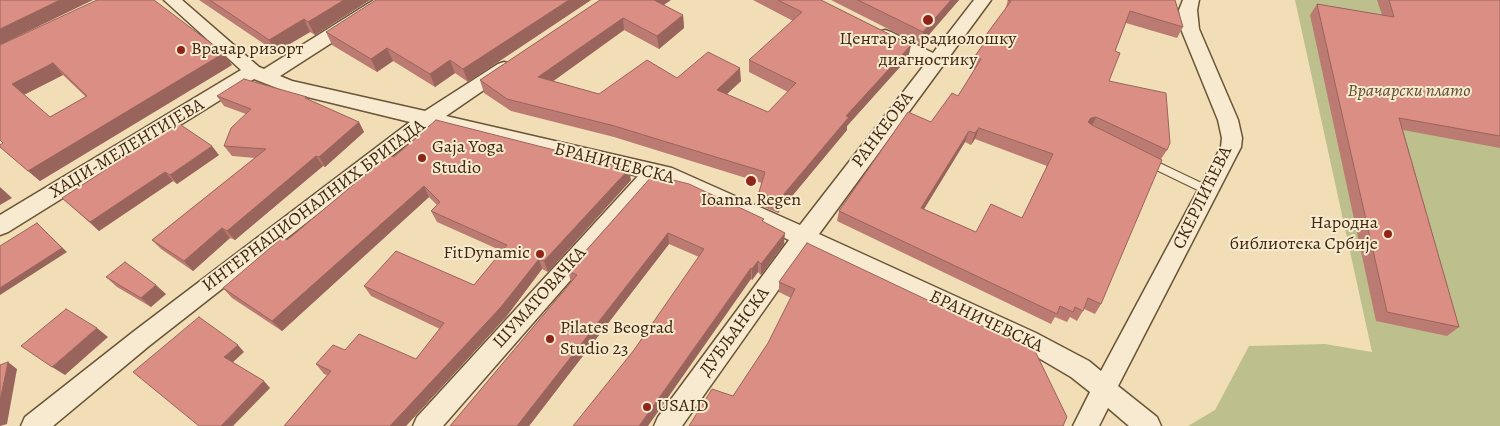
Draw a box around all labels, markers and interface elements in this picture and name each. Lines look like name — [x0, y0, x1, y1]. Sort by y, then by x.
marker: Центар за радиолошку диагностику — [921, 13, 935, 27]
place label: Центар за радиолошку диагностику — [840, 29, 1016, 72]
place label: Врачар ризорт — [191, 39, 304, 61]
marker: Врачар ризорт — [175, 44, 187, 56]
park label: Врачарски плато — [1347, 81, 1471, 103]
street label: РАНКЕОВА — [848, 88, 918, 172]
street label: ХАЏИ-МЕЛЕНТИЈЕВА — [46, 94, 208, 204]
street label: ИНТЕРНАЦИОНАЛНИХ БРИГАДА — [198, 115, 430, 297]
place label: Gaja Yoga Studio — [432, 137, 504, 180]
street label: БРАНИЧЕВСКА — [552, 139, 676, 189]
street label: СКЕРЛИЋЕВА — [1169, 143, 1237, 253]
marker: Gaja Yoga Studio — [416, 152, 428, 164]
marker: Ioanna Regen — [744, 174, 758, 188]
place label: Ioanna Regen — [701, 190, 801, 212]
place label: Народна библиотека Србије — [1229, 213, 1378, 255]
marker: Народна библиотека Србије — [1382, 228, 1394, 240]
place label: FitDynamic — [443, 243, 530, 265]
street label: ШУМАТОВАЧКА — [489, 243, 591, 353]
marker: FitDynamic — [534, 248, 546, 260]
street label: ДУБЉАНСКА — [695, 283, 775, 381]
street label: БРАНИЧЕВСКА — [926, 286, 1046, 358]
place label: Pilates Beograd Studio 23 — [560, 318, 674, 360]
marker: Pilates Beograd Studio 23 — [544, 333, 556, 345]
place label: USAID — [657, 396, 708, 418]
marker: USAID — [641, 401, 653, 413]

